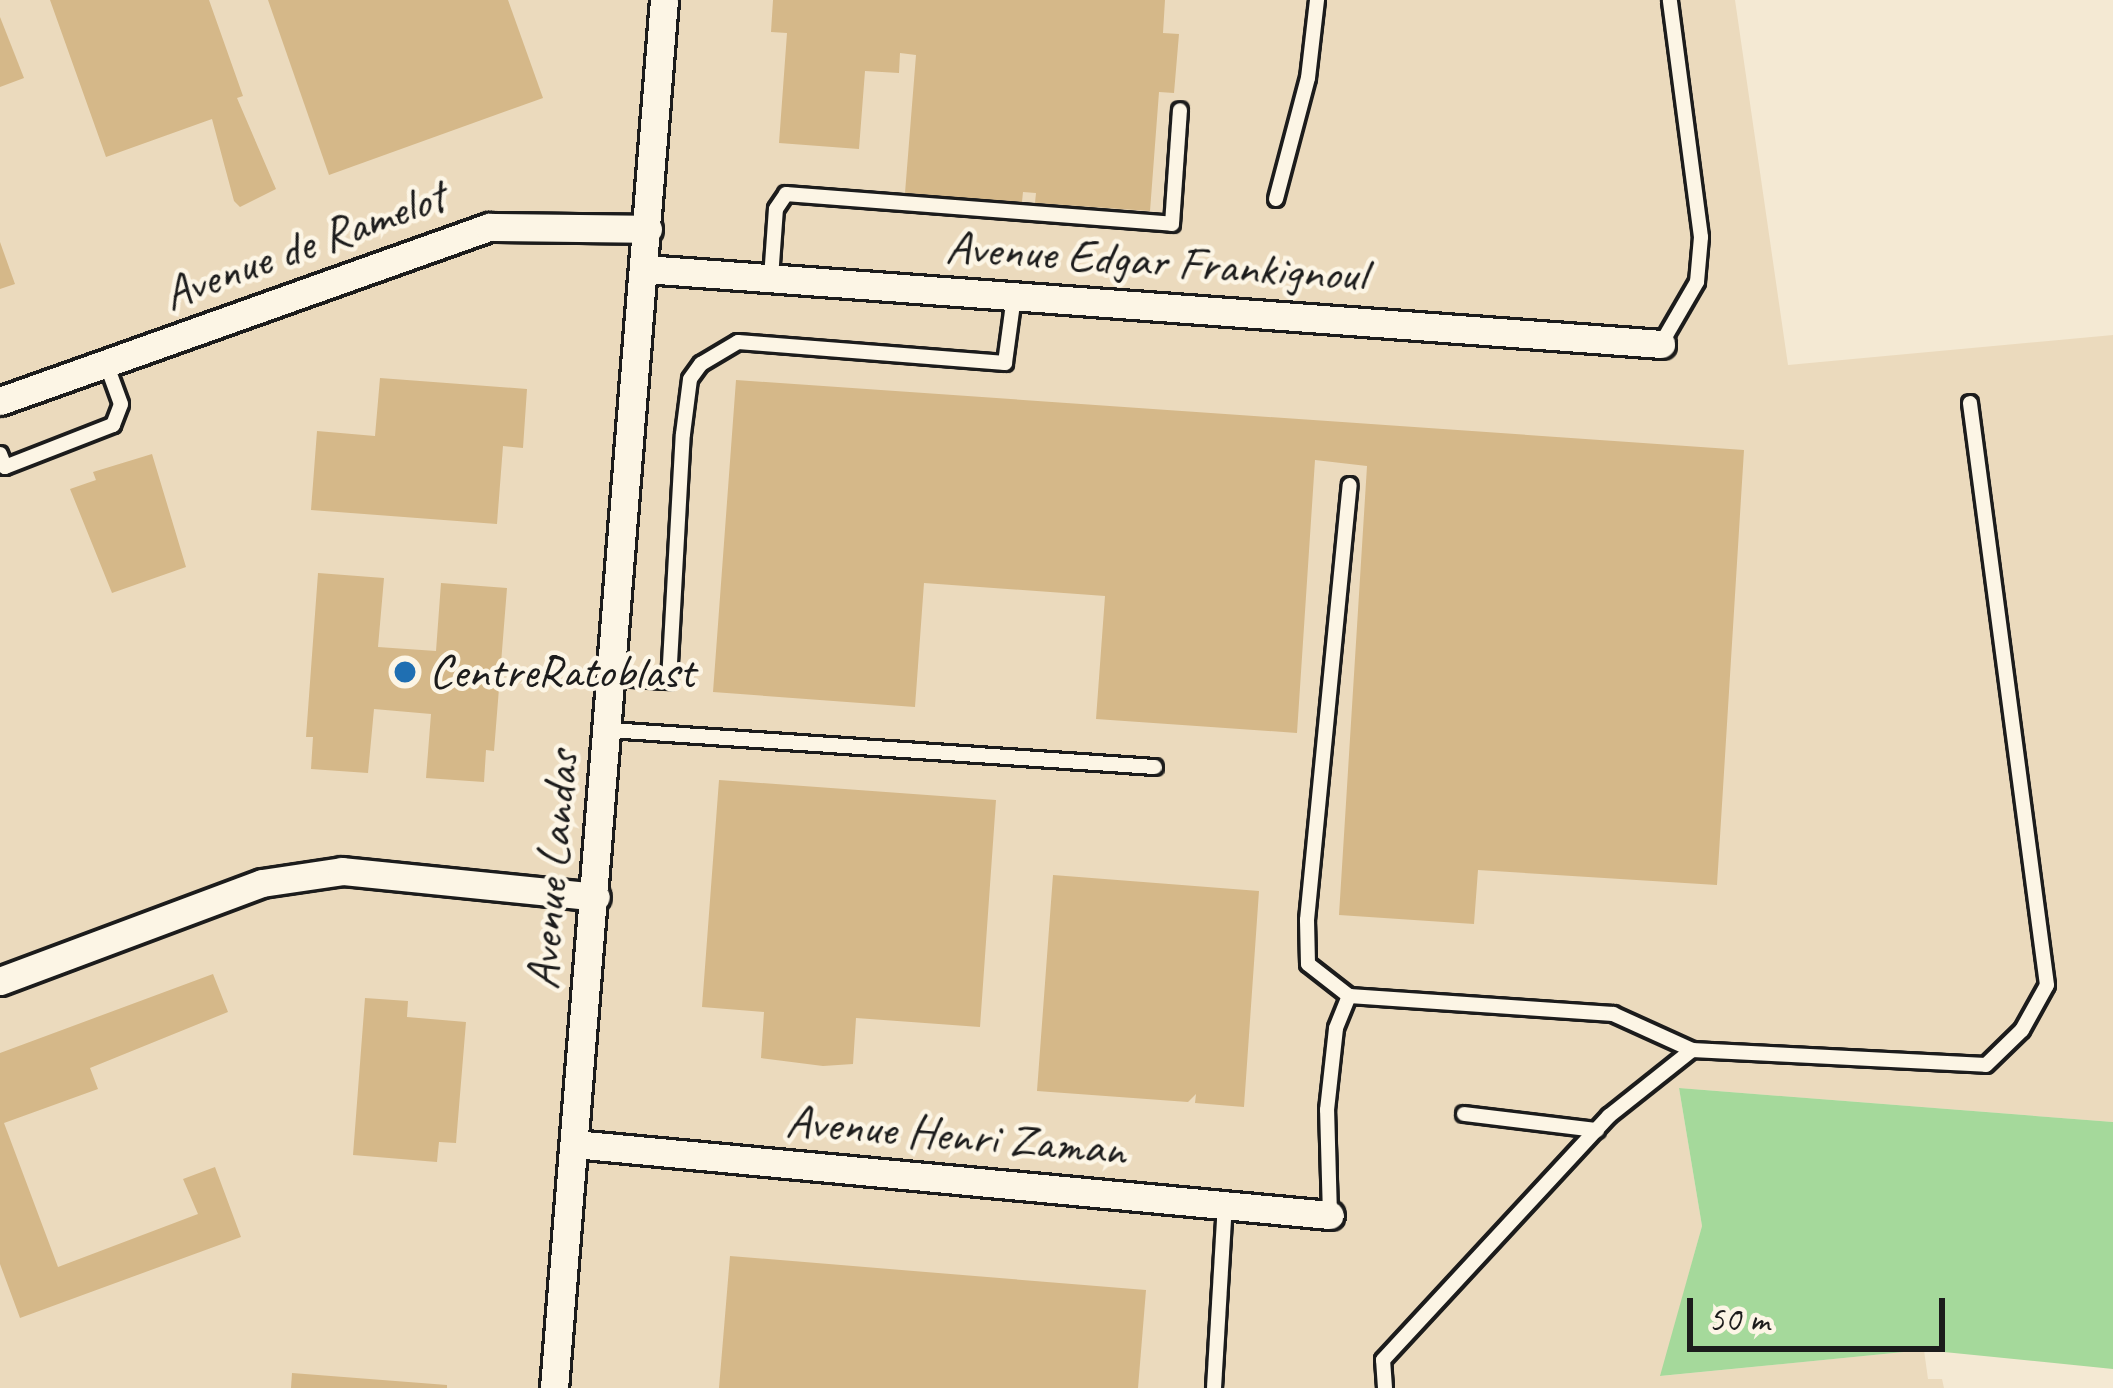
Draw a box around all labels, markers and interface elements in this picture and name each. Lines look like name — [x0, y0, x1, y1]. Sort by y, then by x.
street label: Avenue de Ramelot — [154, 167, 454, 323]
street label: Avenue Edgar Frankignoul — [944, 218, 1368, 304]
place label: CentreRatoblast — [429, 643, 695, 701]
marker: CentreRatoblast — [392, 659, 418, 685]
street label: Avenue Landas — [513, 748, 591, 992]
street label: Avenue Henri Zaman — [786, 1092, 1126, 1178]
scale bar — [1693, 1274, 1951, 1348]
text: 50 m — [1708, 1296, 1769, 1342]

